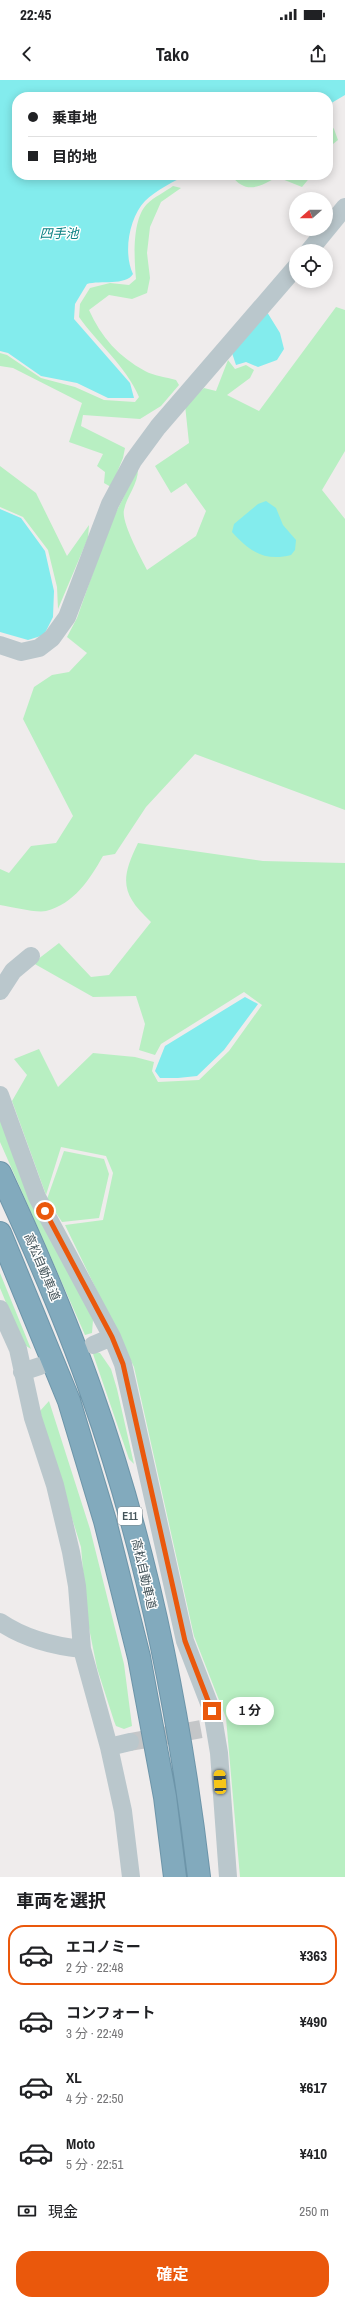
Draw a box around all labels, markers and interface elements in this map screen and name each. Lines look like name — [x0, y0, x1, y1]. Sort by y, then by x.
text: 22:45 — [20, 4, 51, 25]
text: Tako — [156, 42, 189, 67]
icon: back — [16, 43, 38, 65]
icon: share — [307, 43, 329, 65]
text: 乗車地 — [52, 107, 97, 128]
text: 目的地 — [52, 146, 97, 167]
north arrow — [289, 192, 333, 236]
map controls — [289, 192, 333, 288]
water label: 四手池 — [39, 225, 80, 242]
button: locate — [289, 244, 333, 288]
route start — [36, 1202, 54, 1220]
street label: 高松自動車道 — [21, 1231, 63, 1303]
road number: E11 — [118, 1507, 142, 1525]
street label: 高松自動車道 — [128, 1537, 160, 1611]
callout: 1 分 — [226, 1697, 274, 1725]
route end — [203, 1702, 221, 1720]
text: 1 分 — [239, 1702, 261, 1719]
car — [213, 1770, 227, 1794]
text: 車両を選択 — [16, 1888, 106, 1913]
text: エコノミー — [66, 1936, 141, 1957]
icon: car — [18, 1937, 54, 1973]
text: ¥363 — [300, 1945, 327, 1966]
text: 2 分 · 22:48 — [66, 1959, 123, 1976]
text: コンフォート — [66, 2002, 156, 2023]
icon: car — [18, 2003, 54, 2039]
text: ¥490 — [300, 2011, 327, 2032]
text: 3 分 · 22:49 — [66, 2025, 123, 2042]
text: XL — [66, 2067, 82, 2088]
icon: car — [18, 2069, 54, 2105]
text: ¥617 — [300, 2077, 327, 2098]
text: 4 分 · 22:50 — [66, 2090, 123, 2107]
text: Moto — [66, 2133, 95, 2154]
icon: car — [18, 2135, 54, 2171]
text: ¥410 — [300, 2143, 327, 2164]
text: 5 分 · 22:51 — [66, 2156, 123, 2173]
icon: cash — [16, 2200, 38, 2222]
text: 現金 — [48, 2201, 78, 2222]
text: 250 m — [299, 2203, 329, 2220]
button: 確定 — [16, 2251, 329, 2297]

